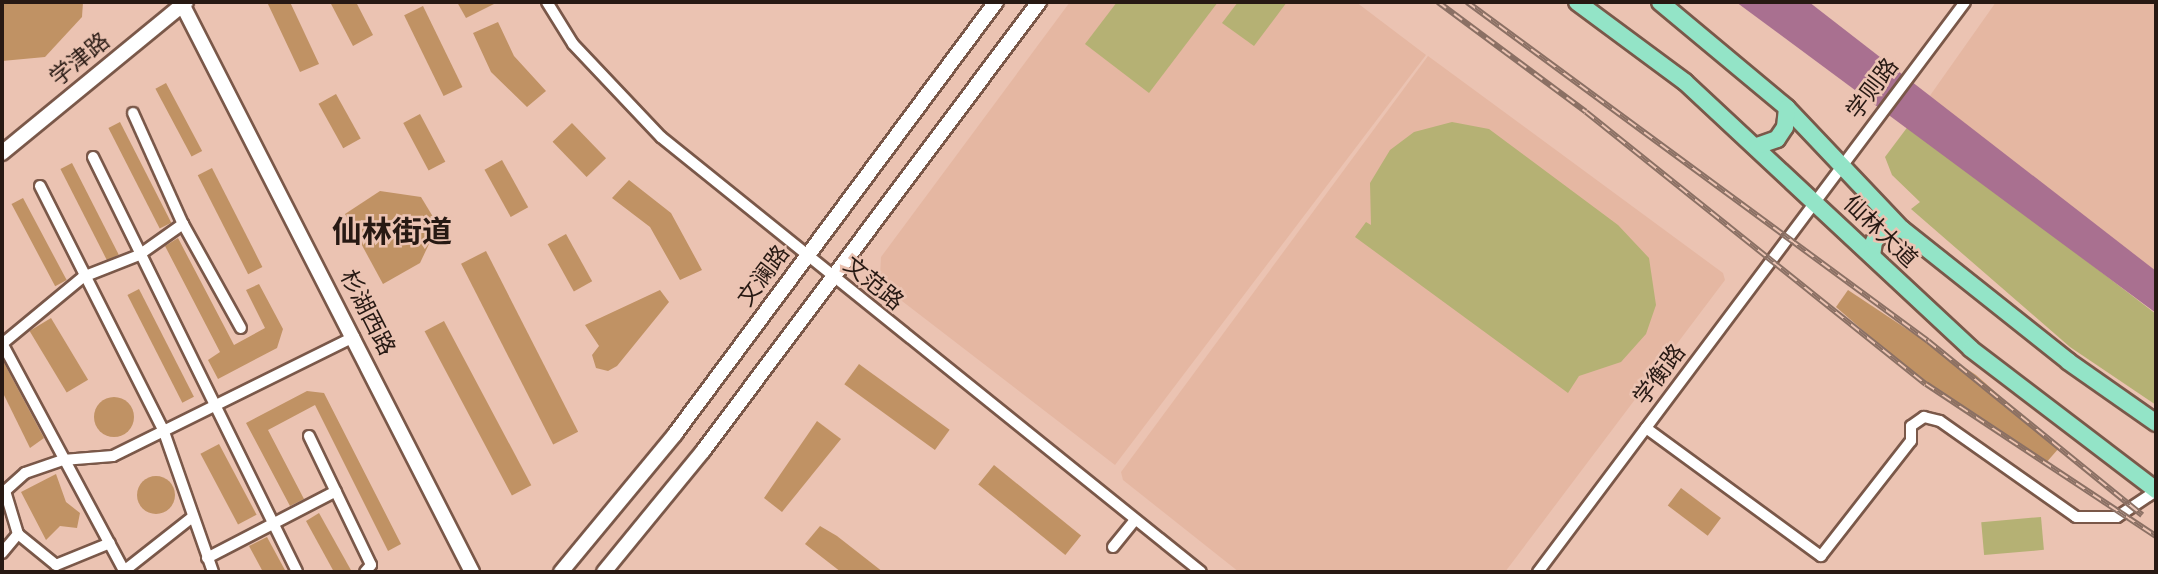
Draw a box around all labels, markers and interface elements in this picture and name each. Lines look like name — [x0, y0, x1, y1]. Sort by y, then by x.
street label: 学津路 — [45, 28, 115, 92]
street label: 学则路 — [1841, 53, 1905, 125]
street label: 仙林大道 — [1837, 190, 1923, 274]
district label: 仙林街道 — [332, 214, 452, 250]
street label: 文澜路 — [732, 240, 796, 312]
street label: 文范路 — [838, 252, 908, 316]
street label: 杉湖西路 — [334, 266, 400, 360]
street label: 学衡路 — [1628, 339, 1692, 411]

